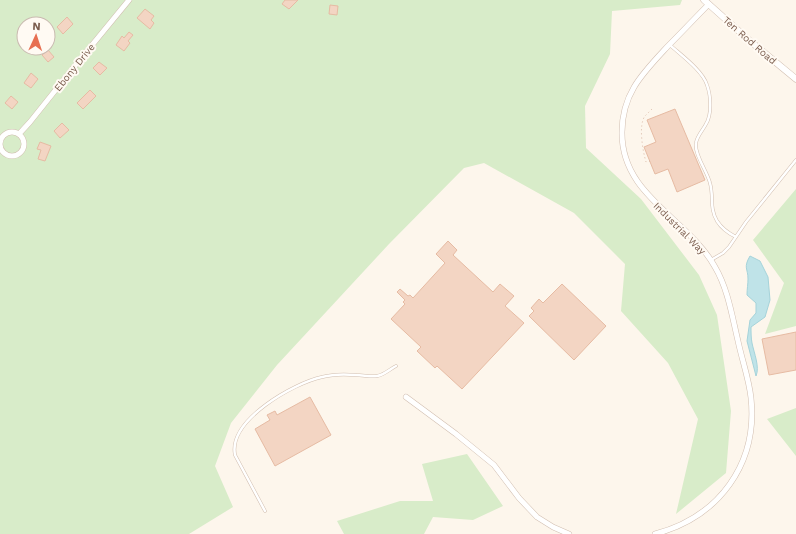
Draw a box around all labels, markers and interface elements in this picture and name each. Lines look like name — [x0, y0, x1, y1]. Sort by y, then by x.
street label: Ten Rod Road — [721, 14, 779, 66]
north arrow — [16, 16, 56, 56]
text: N — [32, 20, 41, 33]
street label: Ebony Drive — [52, 41, 97, 93]
street label: Industrial Way — [651, 200, 709, 257]

